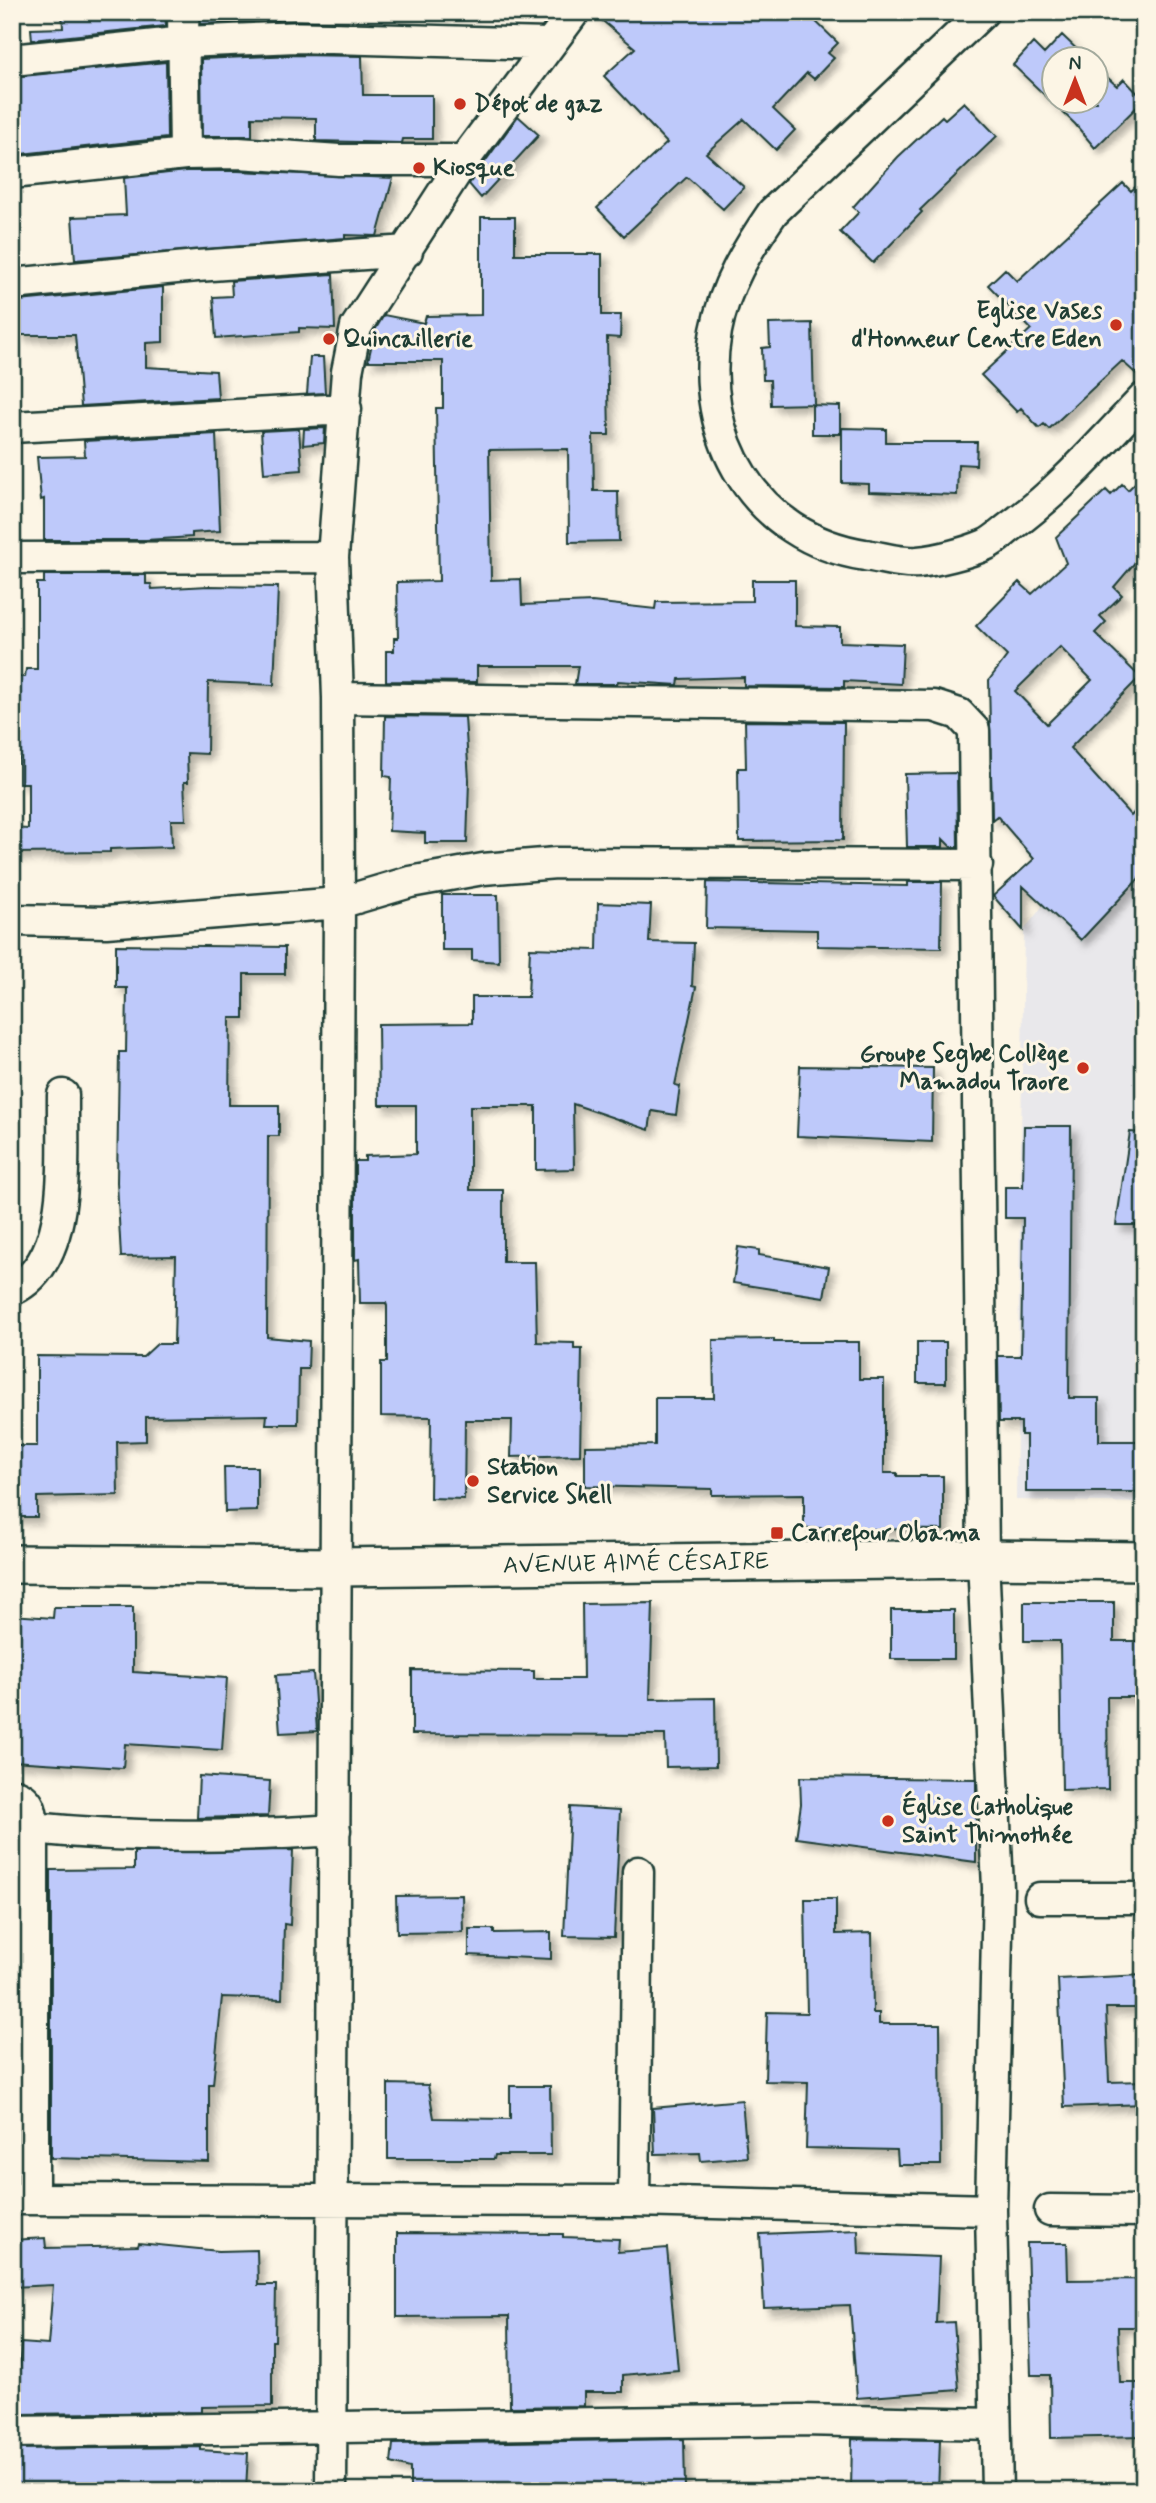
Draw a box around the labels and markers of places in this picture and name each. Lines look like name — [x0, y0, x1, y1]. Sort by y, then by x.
place label: Dépot de gaz — [474, 89, 603, 121]
marker: Dépot de gaz — [452, 96, 468, 112]
place label: Kiosque — [433, 153, 515, 184]
marker: Kiosque — [411, 160, 427, 176]
place label: Eglise Vases d'Honneur Centre Eden — [851, 296, 1102, 355]
marker: Eglise Vases d'Honneur Centre Eden — [1108, 317, 1124, 333]
place label: Quincaillerie — [343, 324, 473, 355]
marker: Quincaillerie — [321, 331, 337, 347]
place label: Groupe Segbe Collège Mamadou Traore — [860, 1039, 1069, 1098]
marker: Groupe Segbe Collège Mamadou Traore — [1075, 1060, 1091, 1076]
place label: Station Service Shell — [487, 1452, 612, 1511]
marker: Station Service Shell — [465, 1473, 481, 1489]
place label: Carrefour Obama — [791, 1518, 981, 1551]
marker: Carrefour Obama — [769, 1525, 785, 1541]
place label: Église Catholique Saint Thimothée — [902, 1790, 1074, 1851]
marker: Église Catholique Saint Thimothée — [880, 1813, 896, 1829]

